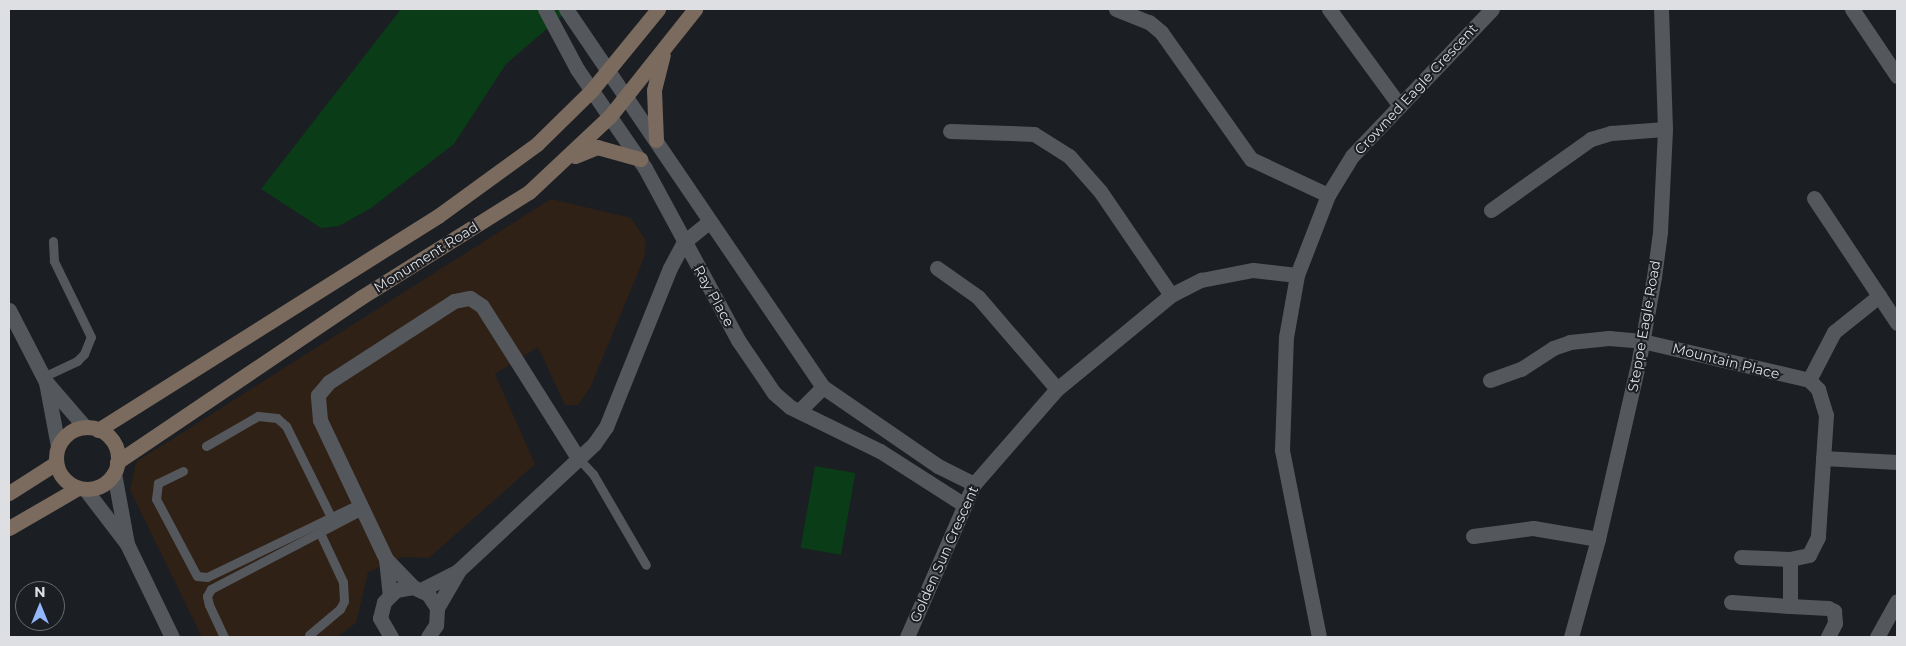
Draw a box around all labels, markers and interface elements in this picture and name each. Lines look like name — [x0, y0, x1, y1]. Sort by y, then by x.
street label: Crowned Eagle Crescent — [1351, 20, 1481, 158]
street label: Monument Road — [371, 218, 481, 296]
street label: Steppe Eagle Road — [1624, 259, 1664, 393]
street label: Ray Place — [690, 262, 738, 330]
street label: Mountain Place — [1671, 340, 1781, 382]
street label: Golden Sun Crescent — [906, 483, 982, 625]
north arrow — [15, 581, 65, 631]
text: N — [34, 583, 46, 601]

